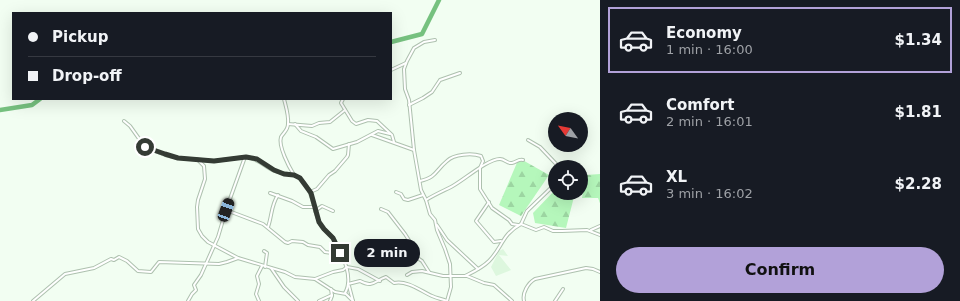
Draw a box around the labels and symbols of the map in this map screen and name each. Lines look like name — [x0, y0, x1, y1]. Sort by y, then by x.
north arrow — [548, 112, 588, 152]
route start — [136, 138, 154, 156]
car — [216, 197, 236, 223]
callout: 2 min — [354, 239, 420, 267]
route end — [331, 244, 349, 262]

